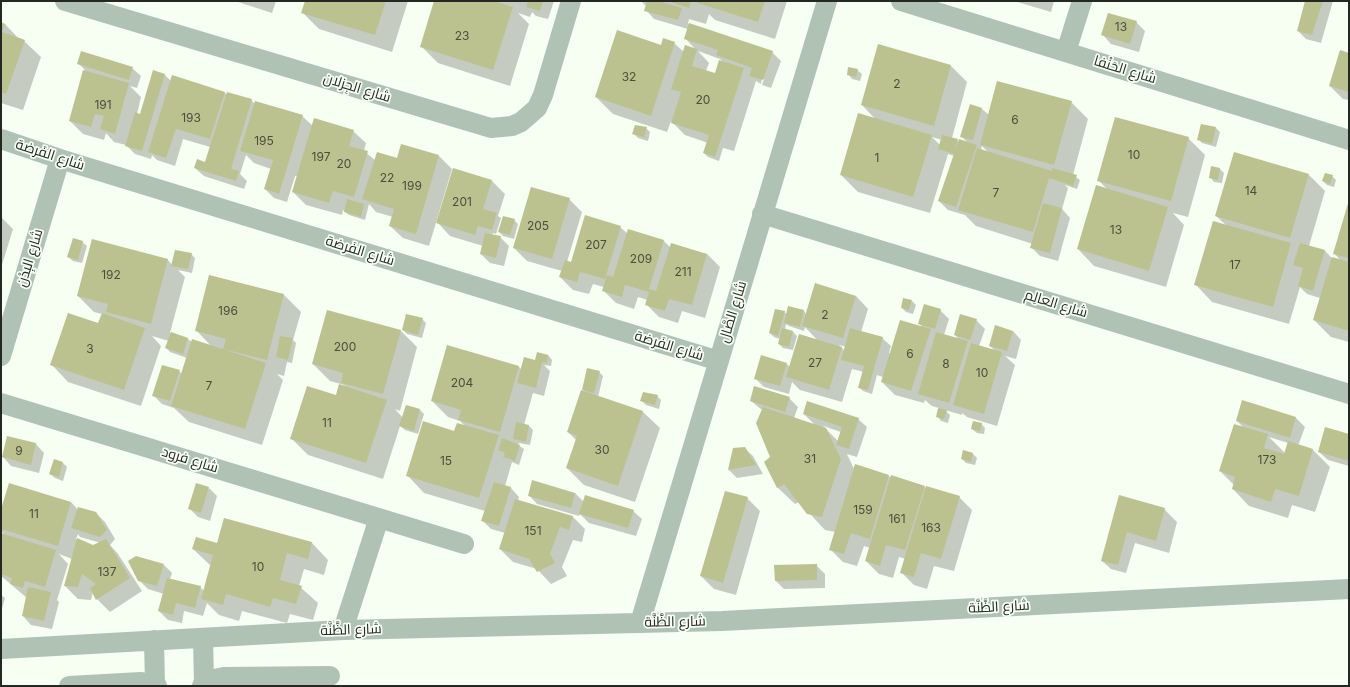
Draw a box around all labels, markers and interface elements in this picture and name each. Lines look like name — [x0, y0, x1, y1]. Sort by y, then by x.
house number: 13 — [1115, 20, 1127, 34]
house number: 23 — [455, 29, 469, 43]
street label: شارع الحَنْفا — [1092, 53, 1158, 87]
street label: شارع الجِزلان — [321, 70, 393, 106]
house number: 32 — [622, 70, 636, 84]
house number: 2 — [893, 77, 901, 91]
house number: 20 — [696, 93, 710, 107]
house number: 191 — [94, 98, 112, 112]
house number: 193 — [181, 111, 201, 125]
house number: 6 — [1011, 113, 1019, 127]
house number: 195 — [254, 134, 274, 148]
street label: شارع الفَرضة — [13, 136, 87, 174]
house number: 10 — [1128, 148, 1140, 162]
house number: 197 — [312, 150, 330, 164]
house number: 1 — [875, 151, 879, 165]
house number: 20 — [337, 157, 351, 171]
house number: 22 — [380, 171, 394, 185]
house number: 199 — [402, 179, 422, 193]
house number: 14 — [1245, 184, 1257, 198]
house number: 7 — [993, 186, 999, 200]
house number: 201 — [452, 195, 472, 209]
house number: 205 — [527, 219, 549, 233]
house number: 13 — [1110, 223, 1122, 237]
street label: شارع البِدْن — [13, 227, 47, 289]
street label: شارع الفَرضة — [323, 233, 397, 269]
house number: 207 — [585, 238, 607, 252]
house number: 209 — [630, 252, 652, 266]
house number: 17 — [1229, 258, 1241, 272]
house number: 211 — [674, 265, 692, 279]
house number: 192 — [101, 268, 121, 282]
street label: شارع الصَّال — [716, 279, 750, 345]
street label: شارع العالِم — [1023, 286, 1089, 322]
house number: 196 — [218, 304, 238, 318]
house number: 2 — [821, 308, 829, 322]
street label: شارع الفَرضة — [632, 328, 706, 364]
house number: 200 — [334, 340, 356, 354]
house number: 3 — [86, 342, 94, 356]
house number: 6 — [906, 347, 914, 361]
house number: 27 — [808, 356, 822, 370]
house number: 8 — [942, 357, 950, 371]
house number: 10 — [976, 366, 988, 380]
house number: 204 — [451, 376, 473, 390]
house number: 7 — [206, 379, 212, 393]
house number: 11 — [322, 416, 332, 430]
street label: شارع فرود — [160, 443, 220, 477]
house number: 30 — [595, 443, 609, 457]
house number: 9 — [15, 444, 23, 458]
house number: 31 — [804, 452, 816, 466]
house number: 173 — [1258, 453, 1276, 467]
house number: 15 — [440, 454, 452, 468]
house number: 159 — [853, 503, 873, 517]
house number: 11 — [29, 507, 39, 521]
house number: 161 — [888, 512, 906, 526]
house number: 163 — [921, 521, 941, 535]
house number: 151 — [524, 524, 542, 538]
house number: 10 — [252, 560, 264, 574]
house number: 137 — [97, 565, 117, 579]
street label: شارع الظَّنَّة — [968, 597, 1030, 617]
street label: شارع الظَّنَّة — [644, 613, 706, 631]
street label: شارع الظَّنَّة — [320, 621, 382, 639]

